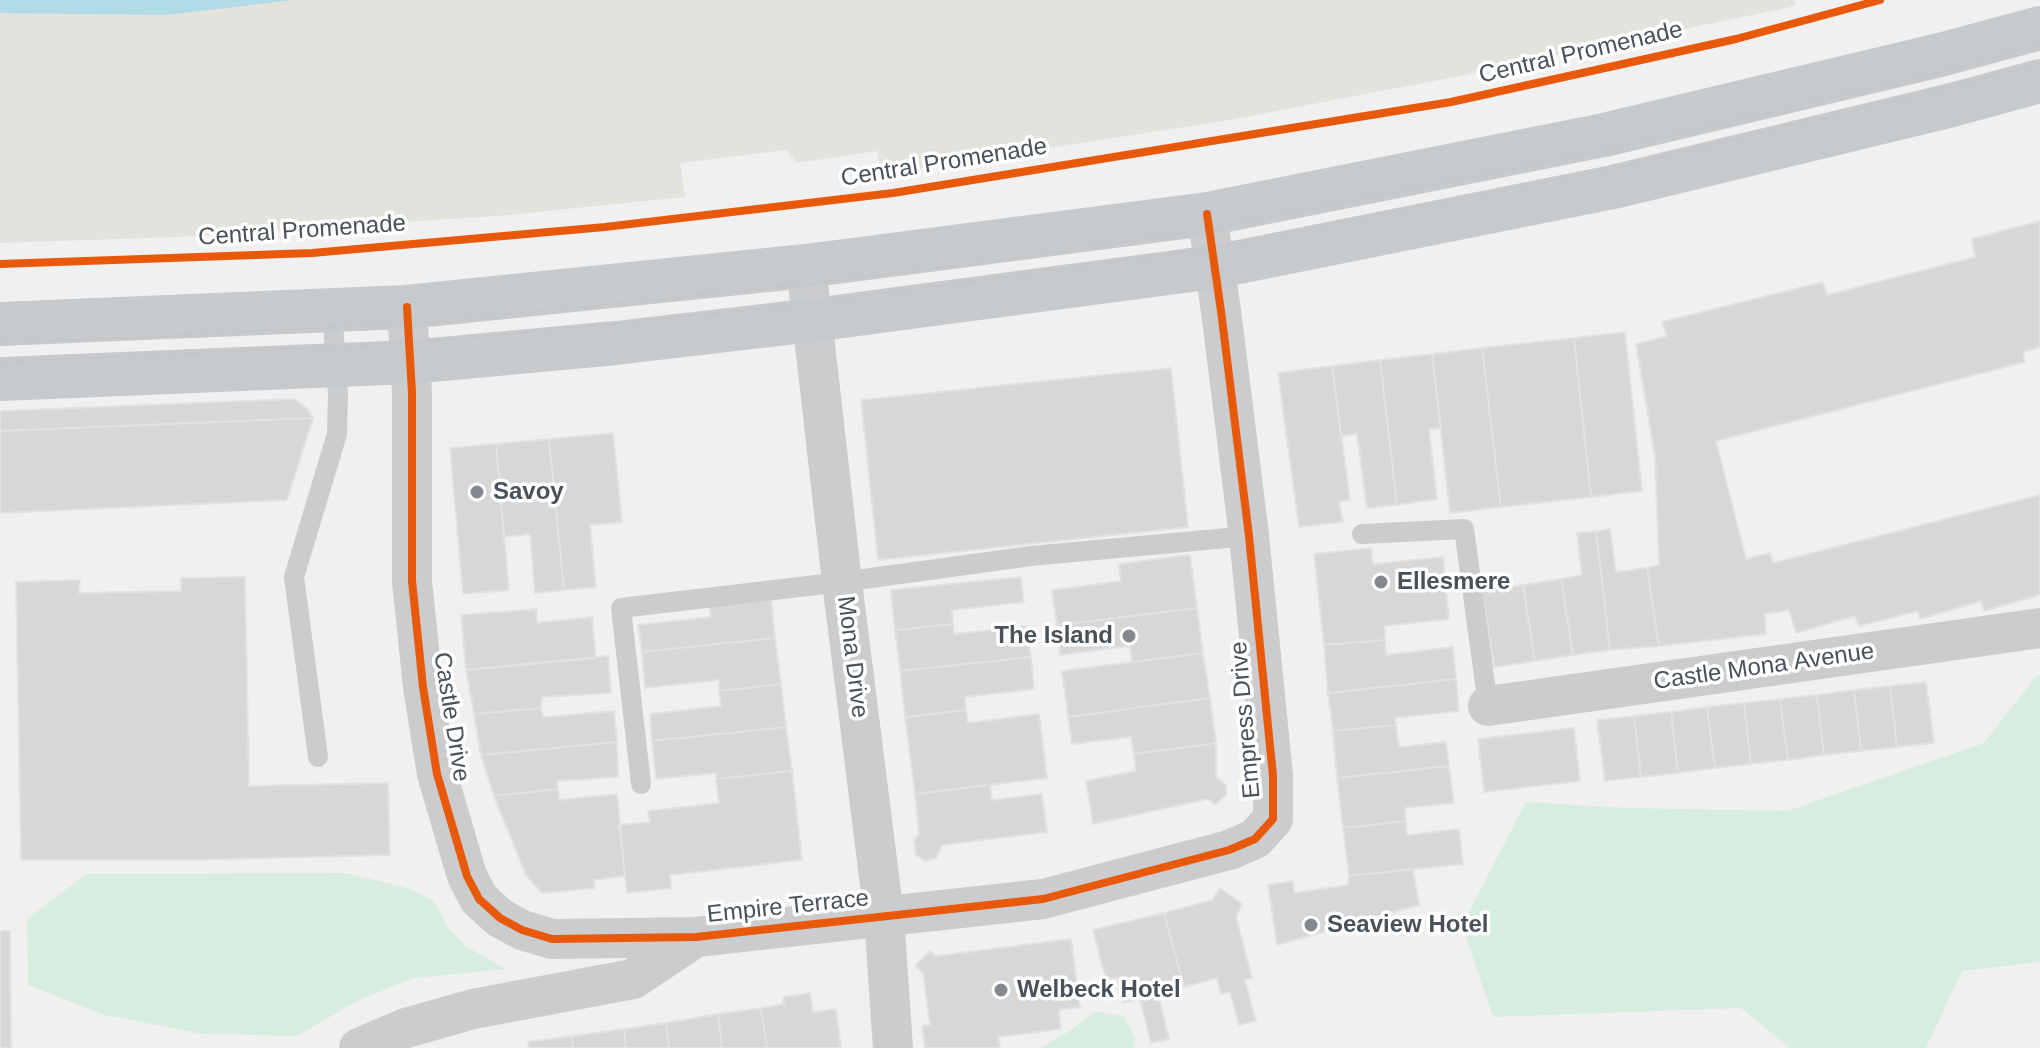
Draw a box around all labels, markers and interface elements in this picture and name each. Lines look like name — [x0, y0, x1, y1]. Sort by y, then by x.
street label: Central Promenade — [1476, 16, 1686, 90]
street label: Central Promenade — [839, 132, 1049, 194]
street label: Central Promenade — [197, 209, 407, 253]
place label: Savoy — [493, 478, 564, 506]
marker: Savoy — [468, 483, 486, 501]
place label: Ellesmere — [1397, 568, 1510, 596]
marker: Ellesmere — [1372, 573, 1390, 591]
street label: Mona Drive — [830, 594, 874, 720]
place label: The Island — [994, 622, 1113, 650]
marker: The Island — [1120, 627, 1138, 645]
street label: Castle Mona Avenue — [1652, 637, 1876, 697]
street label: Empress Drive — [1225, 640, 1267, 800]
street label: Castle Drive — [427, 650, 475, 784]
street label: Empire Terrace — [706, 884, 870, 930]
place label: Seaview Hotel — [1327, 911, 1488, 939]
marker: Seaview Hotel — [1302, 916, 1320, 934]
place label: Welbeck Hotel — [1017, 976, 1181, 1004]
marker: Welbeck Hotel — [992, 981, 1010, 999]

